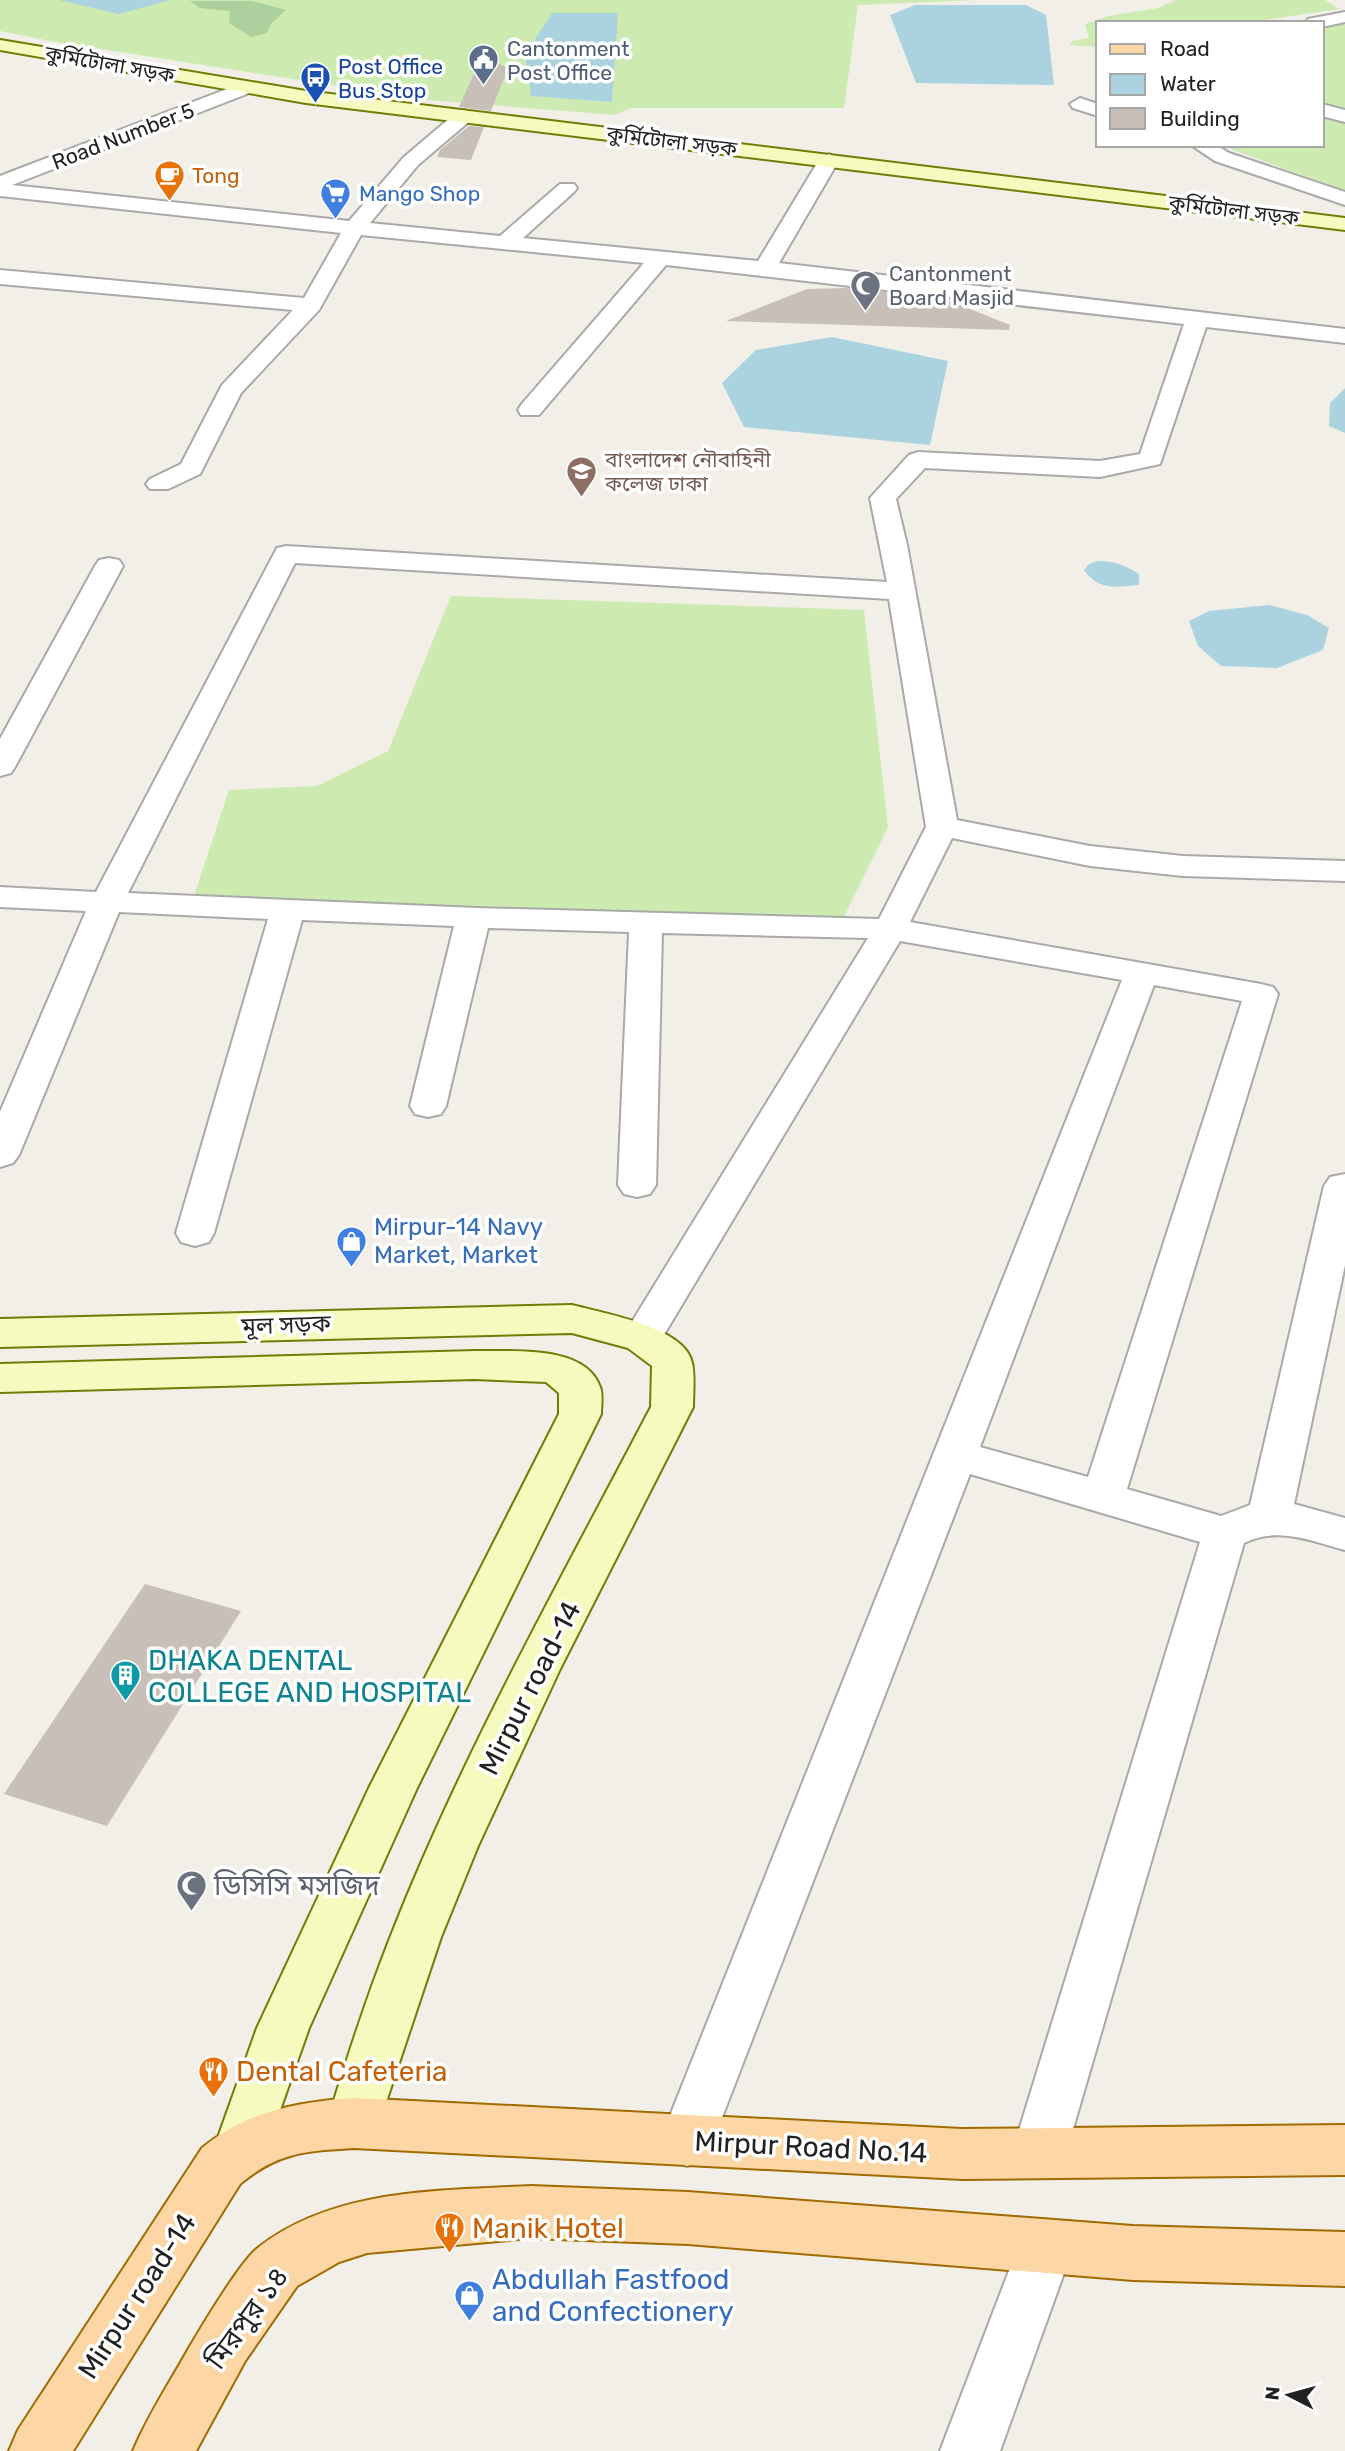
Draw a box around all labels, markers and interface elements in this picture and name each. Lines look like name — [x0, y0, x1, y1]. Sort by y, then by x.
legend — [1096, 21, 1324, 147]
place label: Cantonment Post Office — [507, 36, 629, 85]
text: Road — [1160, 36, 1210, 61]
street label: কুর্মিটোলা সড়ক — [42, 40, 178, 88]
public building icon: Cantonment Post Office — [467, 43, 501, 87]
place label: Post Office Bus Stop — [338, 54, 443, 103]
bus stop icon: Post Office Bus Stop — [298, 61, 332, 105]
text: Water — [1160, 71, 1216, 96]
street label: Road Number 5 — [48, 97, 198, 175]
text: Building — [1160, 106, 1240, 131]
street label: কুর্মিটোলা সড়ক — [604, 120, 740, 162]
cafe icon: Tong — [152, 158, 186, 202]
place label: Tong — [192, 163, 239, 188]
supermarket icon: Mango Shop — [319, 176, 353, 220]
place label: Mango Shop — [359, 181, 480, 206]
street label: কুর্মিটোলা সড়ক — [1166, 189, 1302, 231]
place label: Cantonment Board Masjid — [889, 261, 1014, 310]
mosque icon: Cantonment Board Masjid — [849, 268, 883, 312]
place label: বাংলাদেশ নৌবাহিনী কলেজ ঢাকা — [604, 447, 771, 496]
school or university icon: বাংলাদেশ নৌবাহিনী কলেজ ঢাকা — [565, 454, 599, 498]
place label: Mirpur-14 Navy Market, Market — [374, 1213, 543, 1269]
shop icon: Mirpur-14 Navy Market, Market — [334, 1224, 368, 1268]
street label: মূল সড়ক — [240, 1309, 332, 1341]
street label: Mirpur road-14 — [472, 1596, 588, 1780]
place label: DHAKA DENTAL COLLEGE AND HOSPITAL — [148, 1644, 471, 1709]
building icon: DHAKA DENTAL COLLEGE AND HOSPITAL — [108, 1659, 142, 1703]
mosque icon: ডিসিসি মসজিদ — [174, 1868, 208, 1912]
place label: ডিসিসি মসজিদ — [213, 1869, 380, 1902]
restaurant icon: Dental Cafeteria — [196, 2054, 230, 2098]
place label: Dental Cafeteria — [236, 2055, 447, 2088]
street label: Mirpur Road No.14 — [694, 2124, 928, 2170]
street label: Mirpur road-14 — [71, 2207, 203, 2385]
restaurant icon: Manik Hotel — [432, 2211, 466, 2255]
place label: Manik Hotel — [472, 2212, 624, 2245]
street label: মিরপুর ১৪ — [198, 2261, 295, 2376]
place label: Abdullah Fastfood and Confectionery — [492, 2263, 734, 2328]
shop icon: Abdullah Fastfood and Confectionery — [452, 2278, 486, 2322]
north arrow — [1254, 2360, 1324, 2430]
text: N — [1260, 2385, 1285, 2401]

